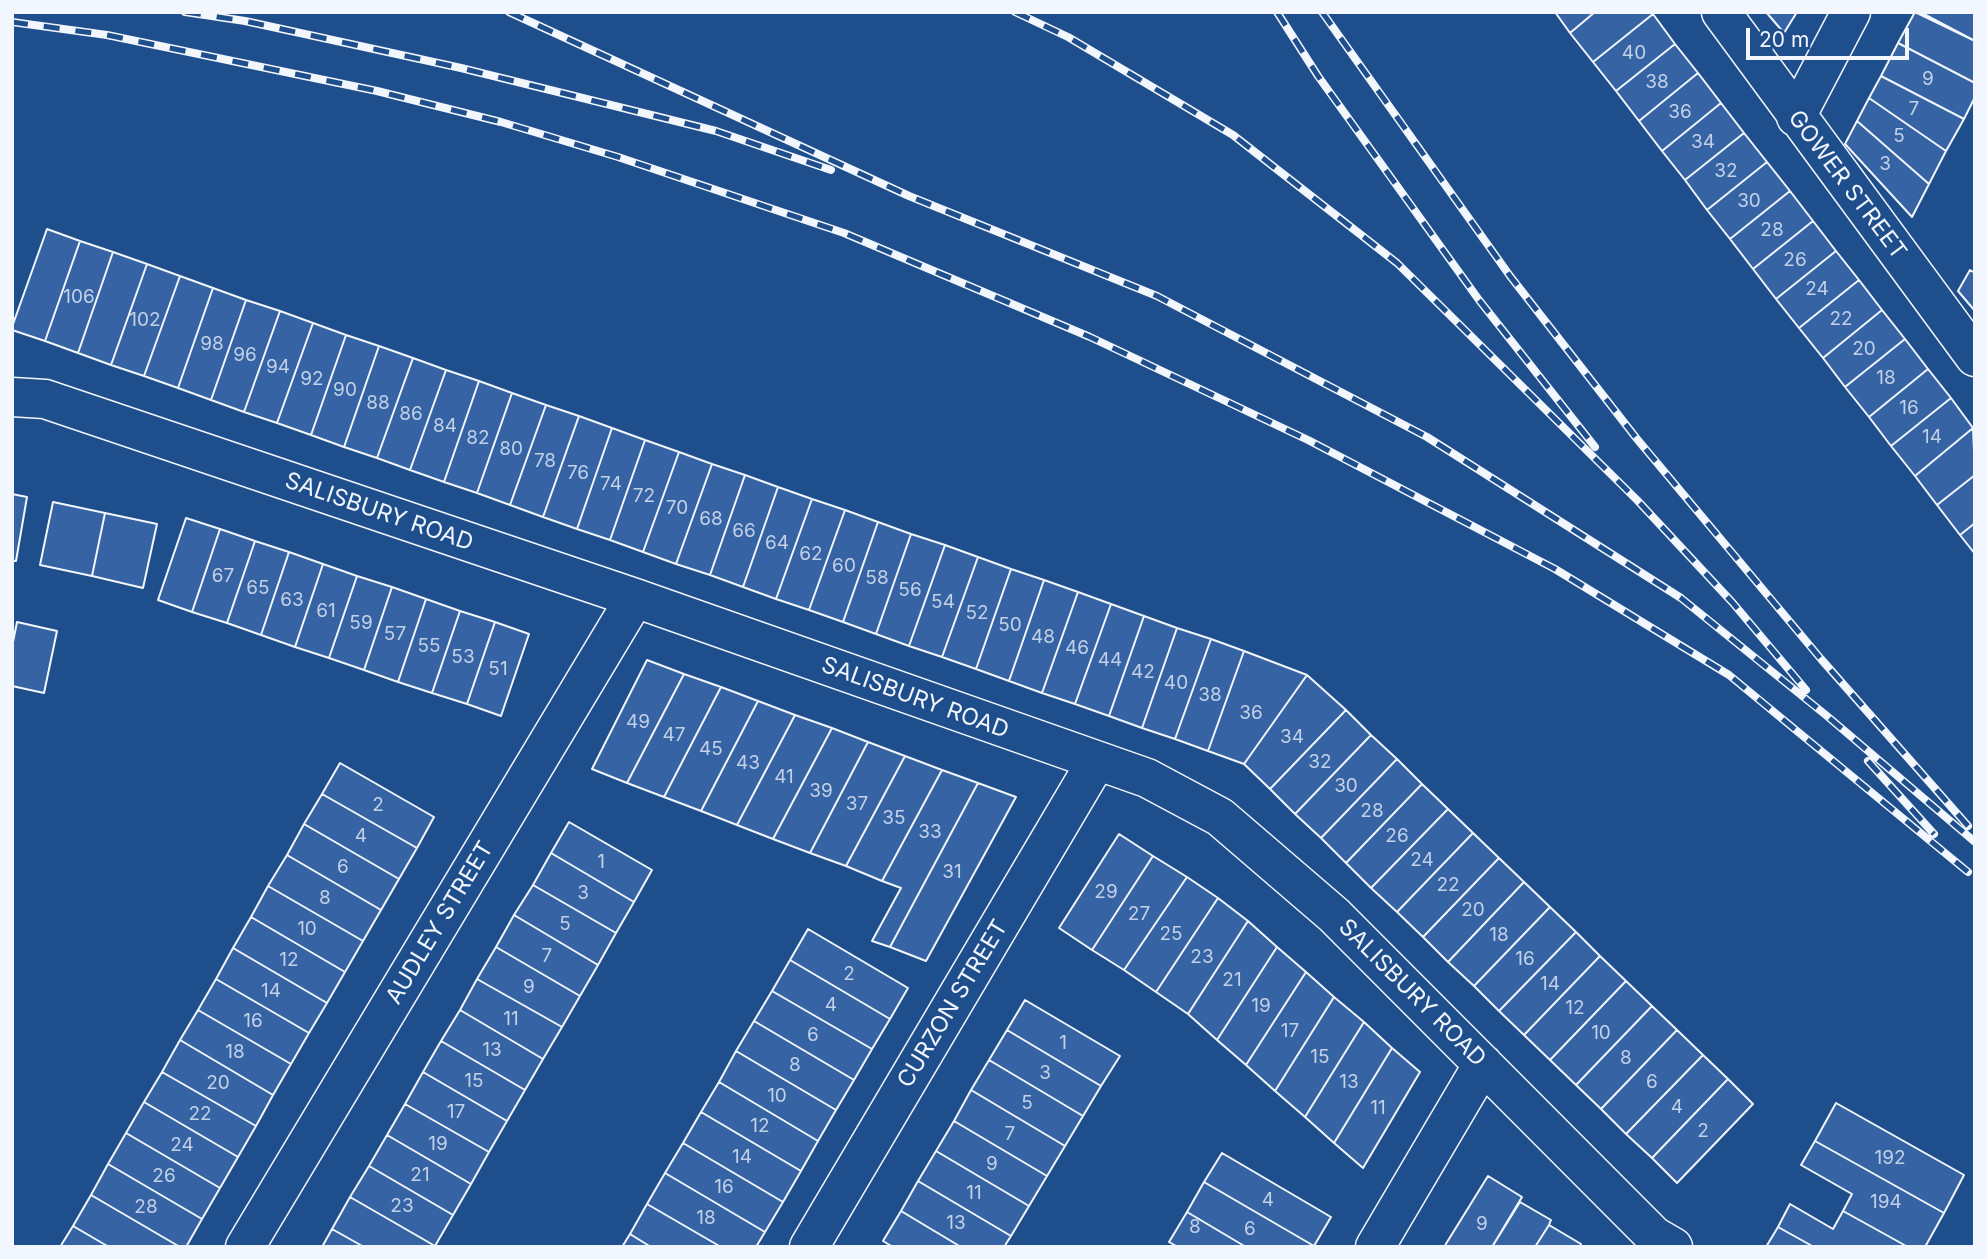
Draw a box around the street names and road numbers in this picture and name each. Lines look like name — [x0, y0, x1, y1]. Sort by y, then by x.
street label: GOWER STREET — [1782, 105, 1912, 265]
street label: SALISBURY ROAD — [281, 467, 477, 557]
street label: SALISBURY ROAD — [818, 651, 1012, 745]
street label: AUDLEY STREET — [381, 837, 499, 1009]
street label: SALISBURY ROAD — [1333, 914, 1491, 1072]
street label: CURZON STREET — [892, 915, 1014, 1093]

